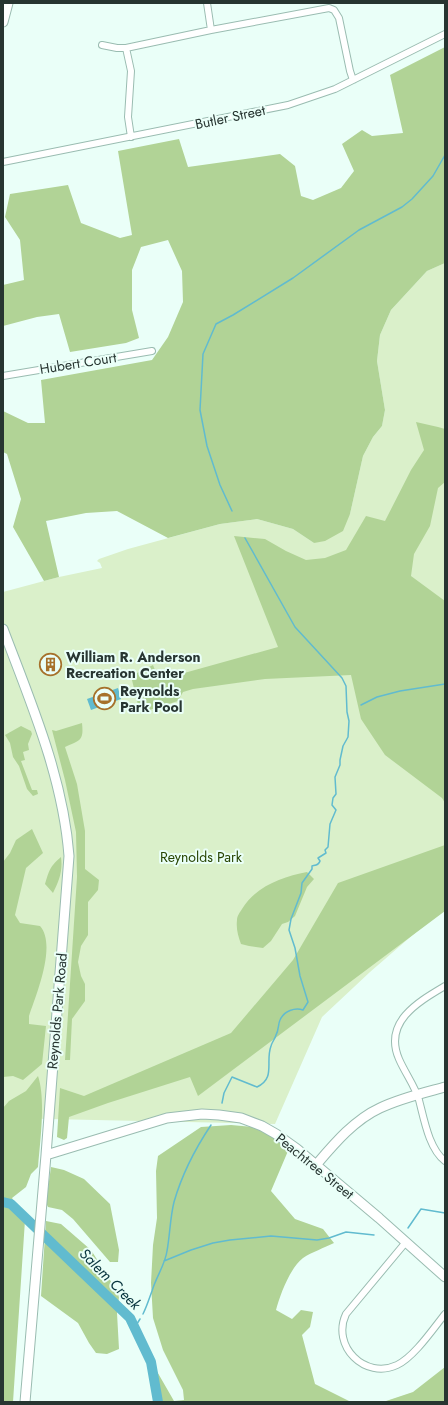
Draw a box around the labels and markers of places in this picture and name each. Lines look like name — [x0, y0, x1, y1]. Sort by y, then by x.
place label: William R. Anderson Recreation Center — [66, 647, 201, 683]
building icon: William R. Anderson Recreation Center — [38, 652, 64, 678]
place label: Reynolds Park Pool — [120, 681, 182, 717]
sports icon: Reynolds Park Pool — [91, 686, 117, 712]

